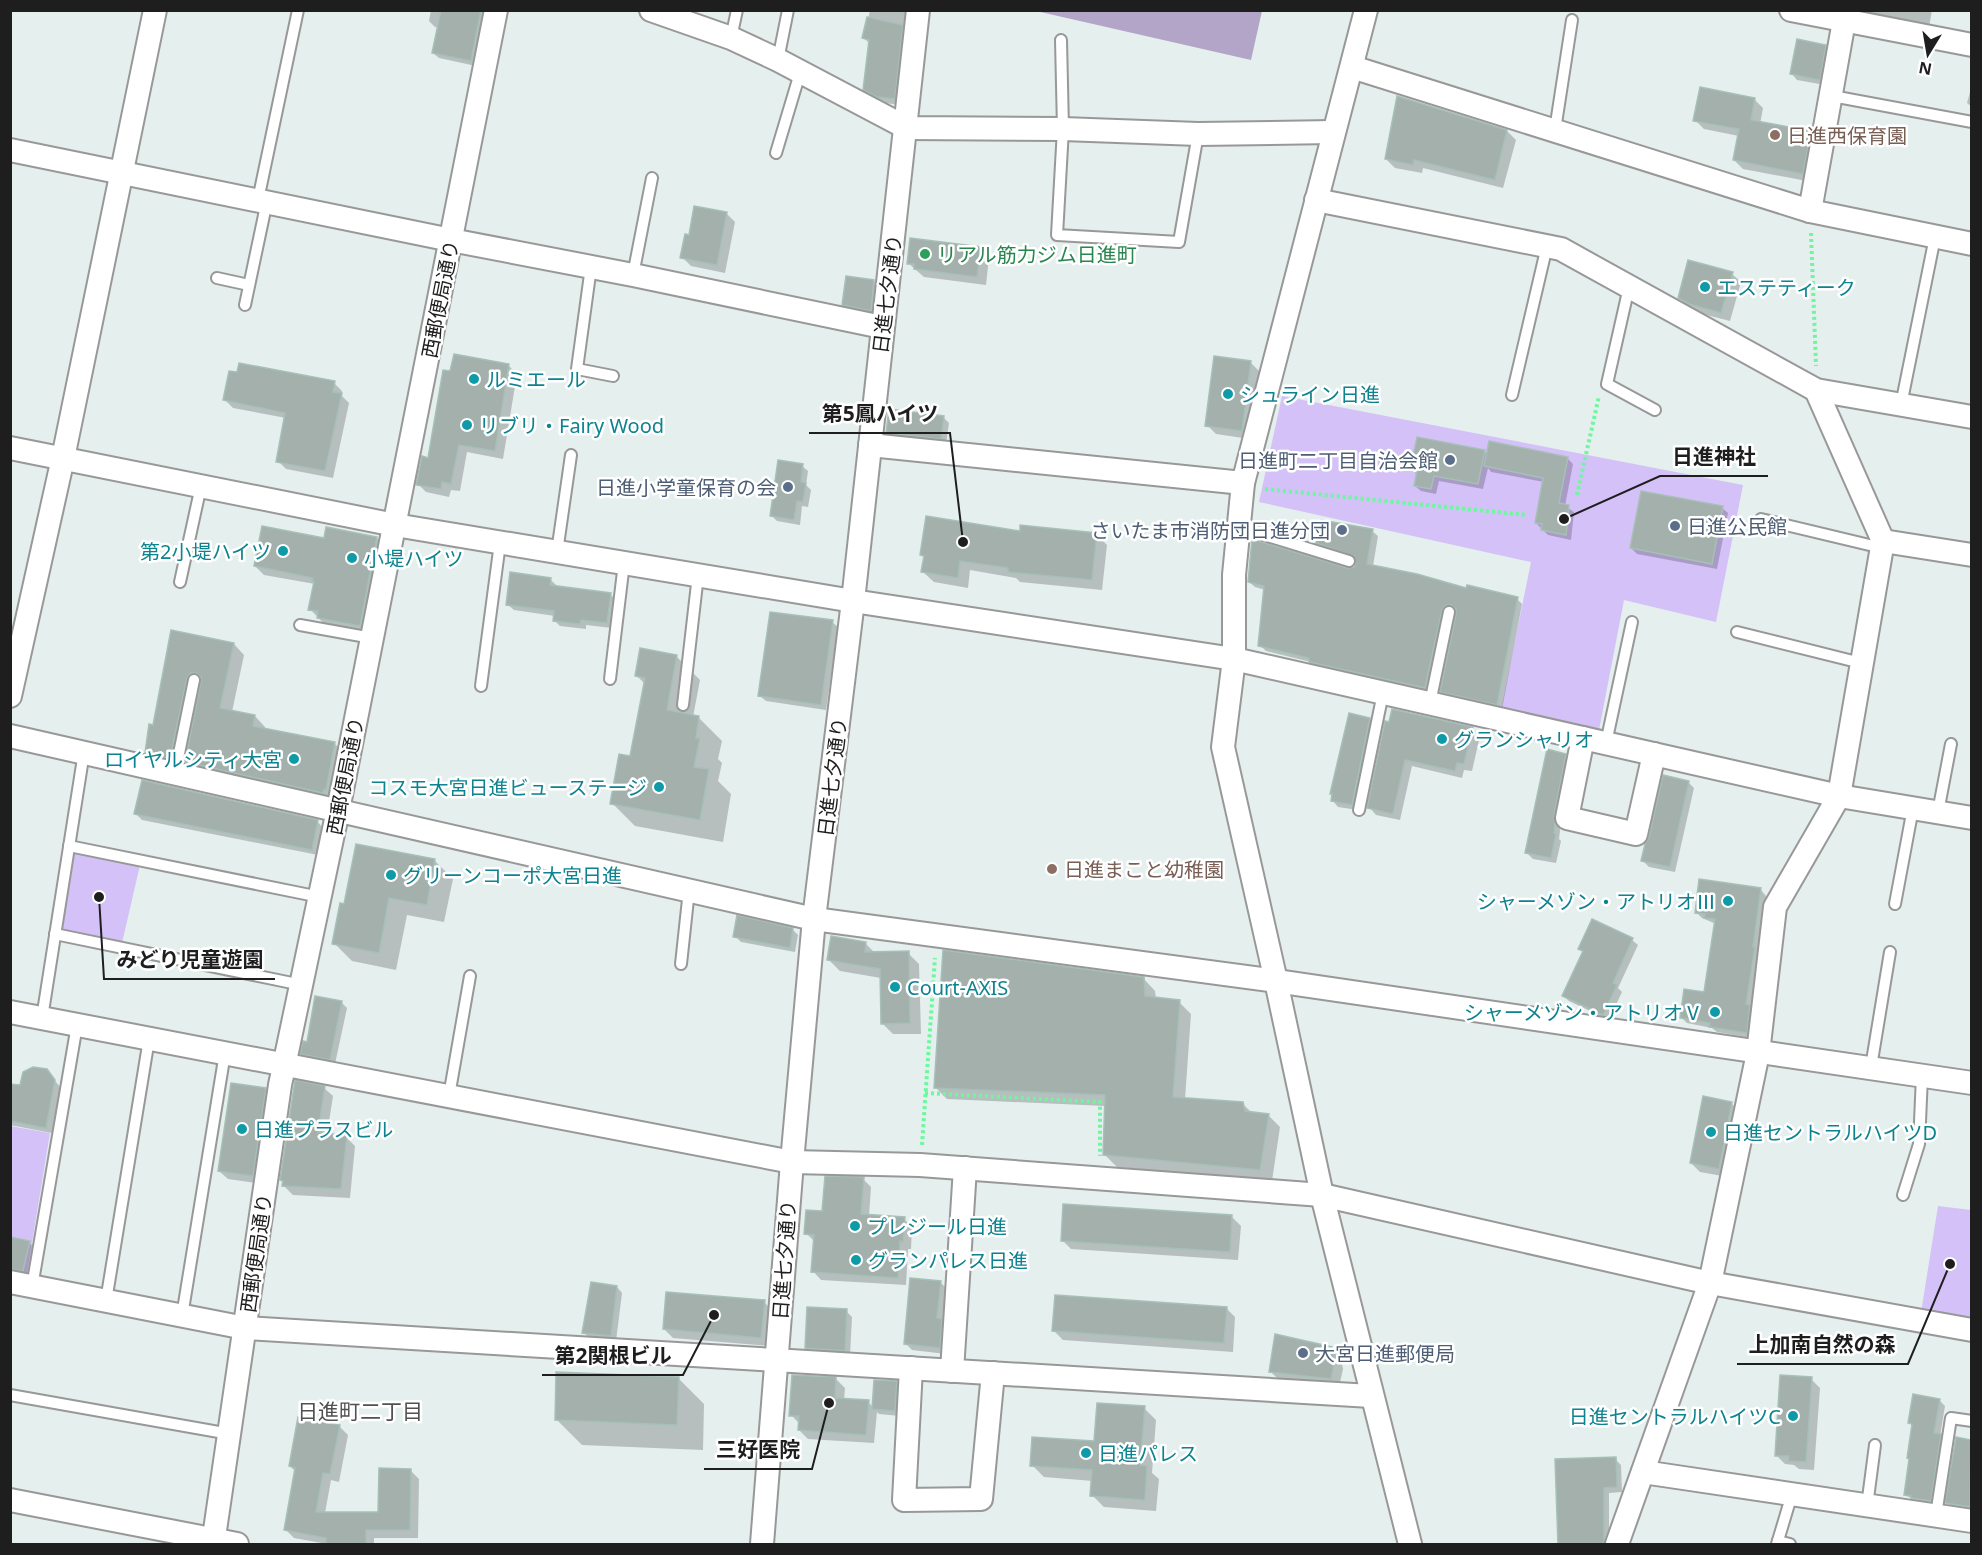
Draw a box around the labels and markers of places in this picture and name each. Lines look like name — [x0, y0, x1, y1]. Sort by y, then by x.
place label: 日進西保育園 — [1787, 122, 1907, 149]
marker: 日進西保育園 — [1768, 128, 1782, 142]
place label: リアル筋力ジム日進町 — [937, 241, 1137, 268]
marker: リアル筋力ジム日進町 — [918, 247, 932, 261]
place label: エステティーク — [1717, 274, 1856, 301]
marker: エステティーク — [1698, 280, 1712, 294]
place label: ルミエール — [486, 366, 586, 393]
marker: ルミエール — [467, 372, 481, 386]
place label: シュライン日進 — [1240, 381, 1380, 408]
marker: シュライン日進 — [1221, 387, 1235, 401]
callout: 第5鳳ハイツ — [809, 394, 950, 433]
place label: リブリ・Fairy Wood — [479, 412, 664, 439]
marker: リブリ・Fairy Wood — [460, 418, 474, 432]
callout: 日進神社 — [1660, 437, 1768, 476]
place label: 日進町二丁目自治会館 — [1238, 447, 1438, 474]
marker: 日進町二丁目自治会館 — [1443, 453, 1457, 467]
place label: 日進小学童保育の会 — [596, 474, 776, 501]
marker: 日進小学童保育の会 — [781, 480, 795, 494]
place label: 日進公民館 — [1687, 513, 1787, 540]
place label: さいたま市消防団日進分団 — [1091, 517, 1330, 544]
marker: 日進公民館 — [1668, 519, 1682, 533]
marker: さいたま市消防団日進分団 — [1335, 523, 1349, 537]
place label: 第2小堤ハイツ — [140, 538, 271, 565]
marker: 第2小堤ハイツ — [276, 544, 290, 558]
place label: 小堤ハイツ — [364, 545, 464, 572]
marker: 小堤ハイツ — [345, 551, 359, 565]
place label: グランシャリオ — [1454, 726, 1594, 753]
marker: グランシャリオ — [1435, 732, 1449, 746]
place label: ロイヤルシティ大宮 — [104, 746, 282, 773]
marker: ロイヤルシティ大宮 — [287, 752, 301, 766]
place label: コスモ大宮日進ビューステージ — [368, 774, 647, 801]
marker: コスモ大宮日進ビューステージ — [652, 780, 666, 794]
place label: 日進まこと幼稚園 — [1064, 856, 1224, 883]
place label: グリーンコーポ大宮日進 — [403, 862, 622, 889]
marker: 日進まこと幼稚園 — [1045, 862, 1059, 876]
marker: グリーンコーポ大宮日進 — [384, 868, 398, 882]
place label: シャーメゾン・アトリオⅢ — [1477, 888, 1716, 915]
marker: シャーメゾン・アトリオⅢ — [1721, 894, 1735, 908]
callout: みどり児童遊園 — [104, 940, 275, 979]
place label: Court-AXIS — [907, 974, 1008, 1001]
marker: Court-AXIS — [888, 980, 902, 994]
place label: シャーメゾン・アトリオⅤ — [1464, 999, 1703, 1026]
marker: シャーメゾン・アトリオⅤ — [1708, 1005, 1722, 1019]
place label: 日進プラスビル — [254, 1116, 394, 1143]
place label: 日進セントラルハイツD — [1723, 1119, 1937, 1146]
marker: 日進プラスビル — [235, 1122, 249, 1136]
marker: 日進セントラルハイツD — [1704, 1125, 1718, 1139]
place label: プレジール日進 — [867, 1213, 1007, 1240]
marker: プレジール日進 — [848, 1219, 862, 1233]
place label: グランパレス日進 — [868, 1247, 1028, 1274]
marker: グランパレス日進 — [849, 1253, 863, 1267]
callout: 上加南自然の森 — [1737, 1325, 1908, 1364]
callout: 第2関根ビル — [542, 1336, 683, 1375]
place label: 大宮日進郵便局 — [1315, 1340, 1455, 1367]
marker: 大宮日進郵便局 — [1296, 1346, 1310, 1360]
place label: 日進セントラルハイツC — [1569, 1403, 1781, 1430]
marker: 日進セントラルハイツC — [1786, 1409, 1800, 1423]
callout: 三好医院 — [704, 1430, 812, 1469]
place label: 日進パレス — [1098, 1440, 1198, 1467]
marker: 日進パレス — [1079, 1446, 1093, 1460]

